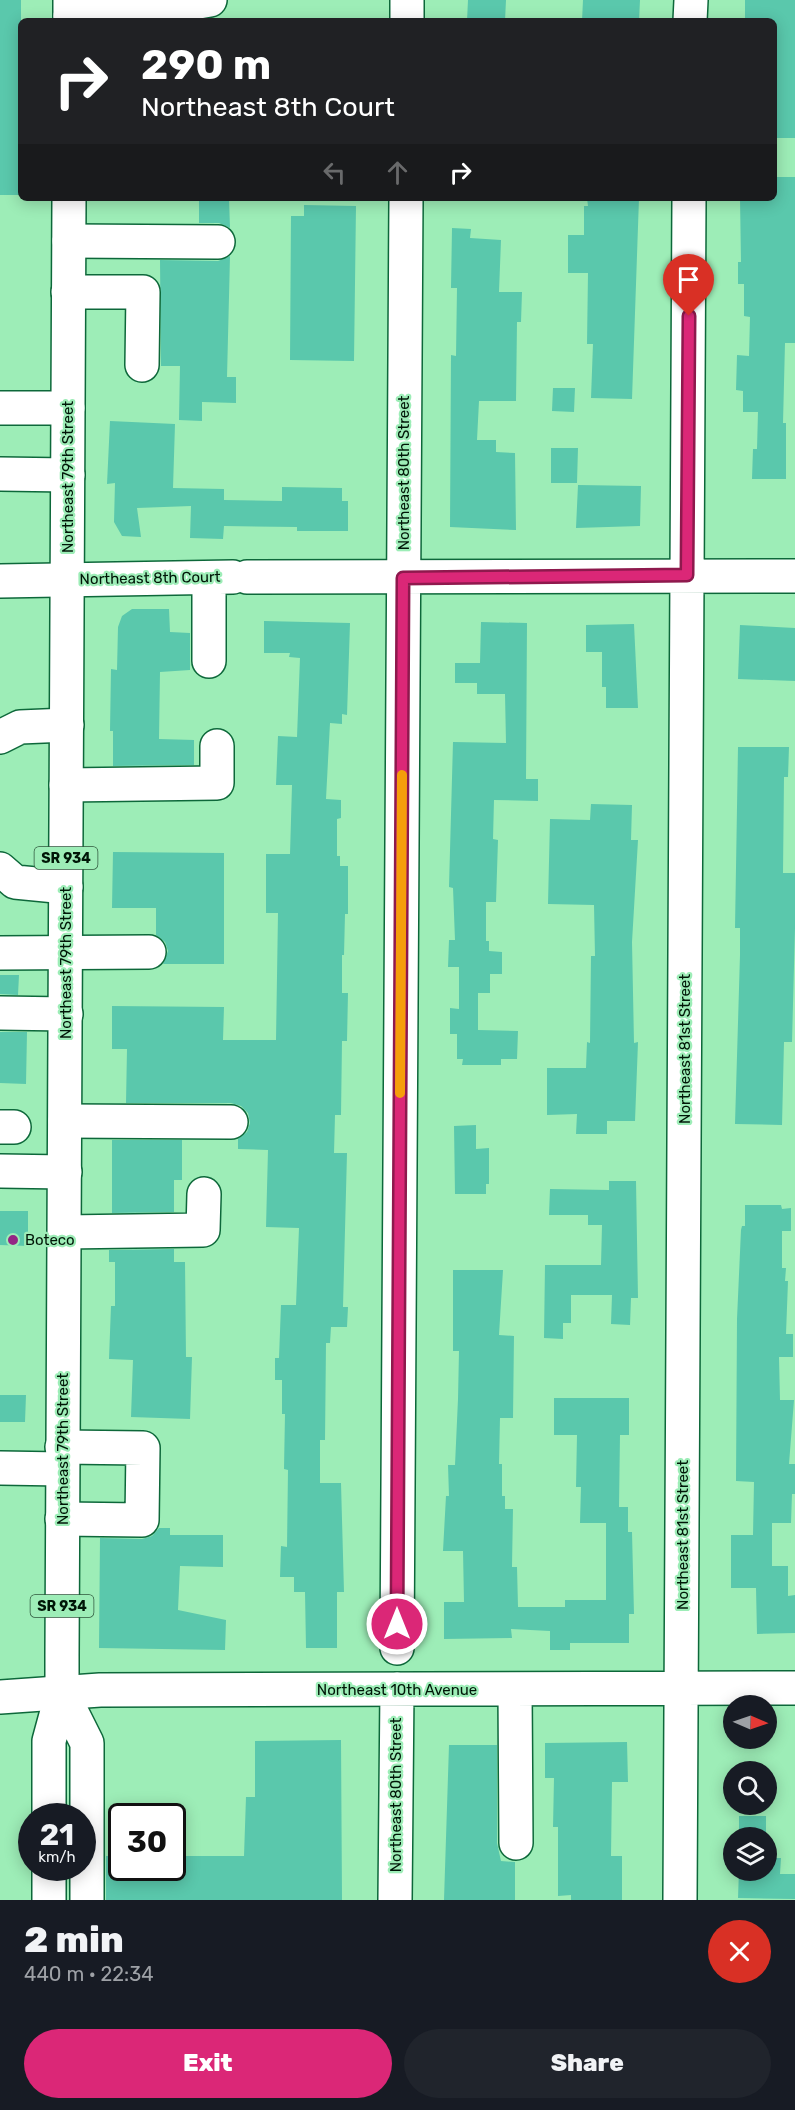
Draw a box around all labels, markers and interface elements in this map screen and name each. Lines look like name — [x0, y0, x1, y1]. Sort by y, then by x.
text: 290 m — [141, 40, 271, 90]
icon: right — [42, 42, 120, 120]
text: Northeast 8th Court — [141, 91, 395, 123]
icon: left — [318, 156, 351, 189]
icon: ahead — [381, 156, 414, 189]
icon: right — [444, 156, 477, 189]
pin — [663, 254, 714, 316]
icon: arrive — [672, 263, 705, 296]
street label: Northeast 80th Street — [395, 396, 413, 550]
street label: Northeast 79th Street — [59, 401, 77, 553]
street label: Northeast 8th Court — [79, 568, 221, 588]
road number: SR 934 — [34, 847, 98, 869]
street label: Northeast 79th Street — [57, 887, 75, 1039]
street label: Northeast 81st Street — [676, 974, 694, 1124]
place label: Boteco — [25, 1231, 75, 1249]
marker: Boteco — [6, 1233, 20, 1247]
street label: Northeast 79th Street — [54, 1373, 72, 1525]
street label: Northeast 81st Street — [674, 1460, 692, 1610]
position arrow — [365, 1592, 429, 1656]
road number: SR 934 — [31, 1595, 94, 1617]
street label: Northeast 10th Avenue — [317, 1681, 477, 1699]
north arrow — [723, 1695, 777, 1749]
map controls — [723, 1695, 777, 1881]
street label: Northeast 80th Street — [387, 1718, 405, 1872]
button: search — [723, 1761, 777, 1815]
speed limit sign: 30 — [108, 1803, 186, 1881]
text: 21 — [40, 1817, 74, 1853]
button: layers — [723, 1827, 777, 1881]
text: km/h — [38, 1848, 76, 1866]
text: 2 min — [24, 1918, 124, 1961]
button: close — [708, 1920, 771, 1983]
text: 440 m · 22:34 — [24, 1962, 154, 1986]
button: Exit — [24, 2029, 392, 2098]
button: Share — [404, 2029, 771, 2098]

